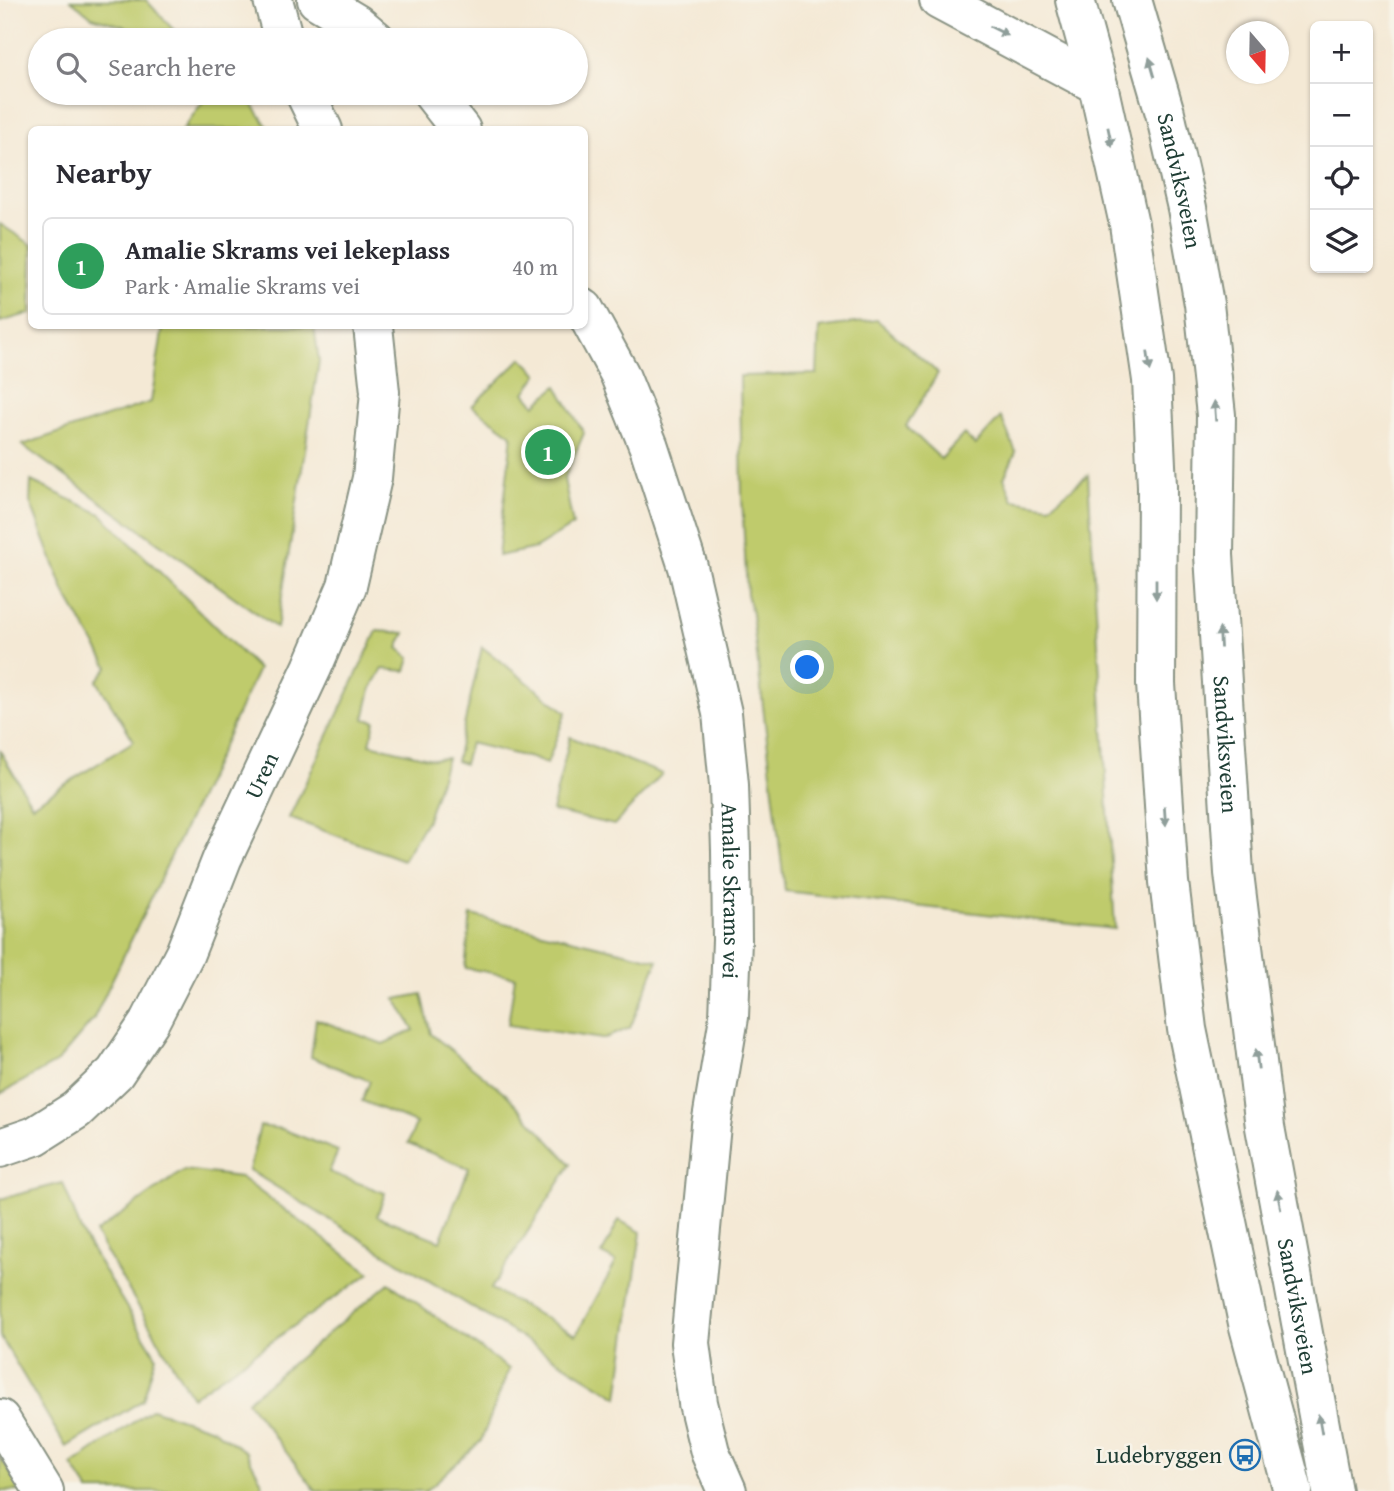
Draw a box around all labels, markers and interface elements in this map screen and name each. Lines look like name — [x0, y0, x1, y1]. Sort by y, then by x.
north arrow — [1226, 21, 1289, 84]
map controls — [1310, 21, 1373, 273]
button: + — [1310, 21, 1373, 84]
one-way arrow — [989, 26, 1009, 37]
search box — [28, 28, 588, 105]
text: Search here — [108, 47, 236, 86]
icon: search — [52, 48, 90, 86]
one-way arrow — [1146, 56, 1156, 77]
button: − — [1310, 84, 1373, 147]
street label: Sandviksveien — [1149, 109, 1211, 251]
one-way arrow — [1104, 126, 1115, 148]
button: locate — [1310, 147, 1373, 210]
text: Nearby — [56, 150, 152, 194]
button: layers — [1310, 210, 1373, 273]
text: Amalie Skrams vei lekeplass — [125, 230, 450, 269]
text: 1 — [75, 250, 87, 283]
text: 40 m — [512, 250, 558, 283]
text: Park · Amalie Skrams vei — [125, 269, 360, 302]
one-way arrow — [1144, 351, 1155, 373]
one-way arrow — [1209, 399, 1220, 421]
pin: 1 — [525, 426, 571, 478]
one-way arrow — [1150, 578, 1162, 600]
one-way arrow — [1214, 627, 1225, 649]
your location — [790, 650, 824, 684]
street label: Sandviksveien — [1206, 674, 1247, 814]
street label: Uren — [236, 746, 286, 804]
street label: Amalie Skrams vei — [714, 802, 749, 980]
one-way arrow — [1159, 805, 1170, 827]
one-way arrow — [1251, 1048, 1262, 1070]
one-way arrow — [1273, 1189, 1284, 1211]
street label: Sandviksveien — [1270, 1235, 1327, 1377]
one-way arrow — [1314, 1413, 1325, 1435]
place label: Ludebryggen — [1096, 1438, 1222, 1471]
bus stop icon: Ludebryggen — [1228, 1438, 1262, 1472]

